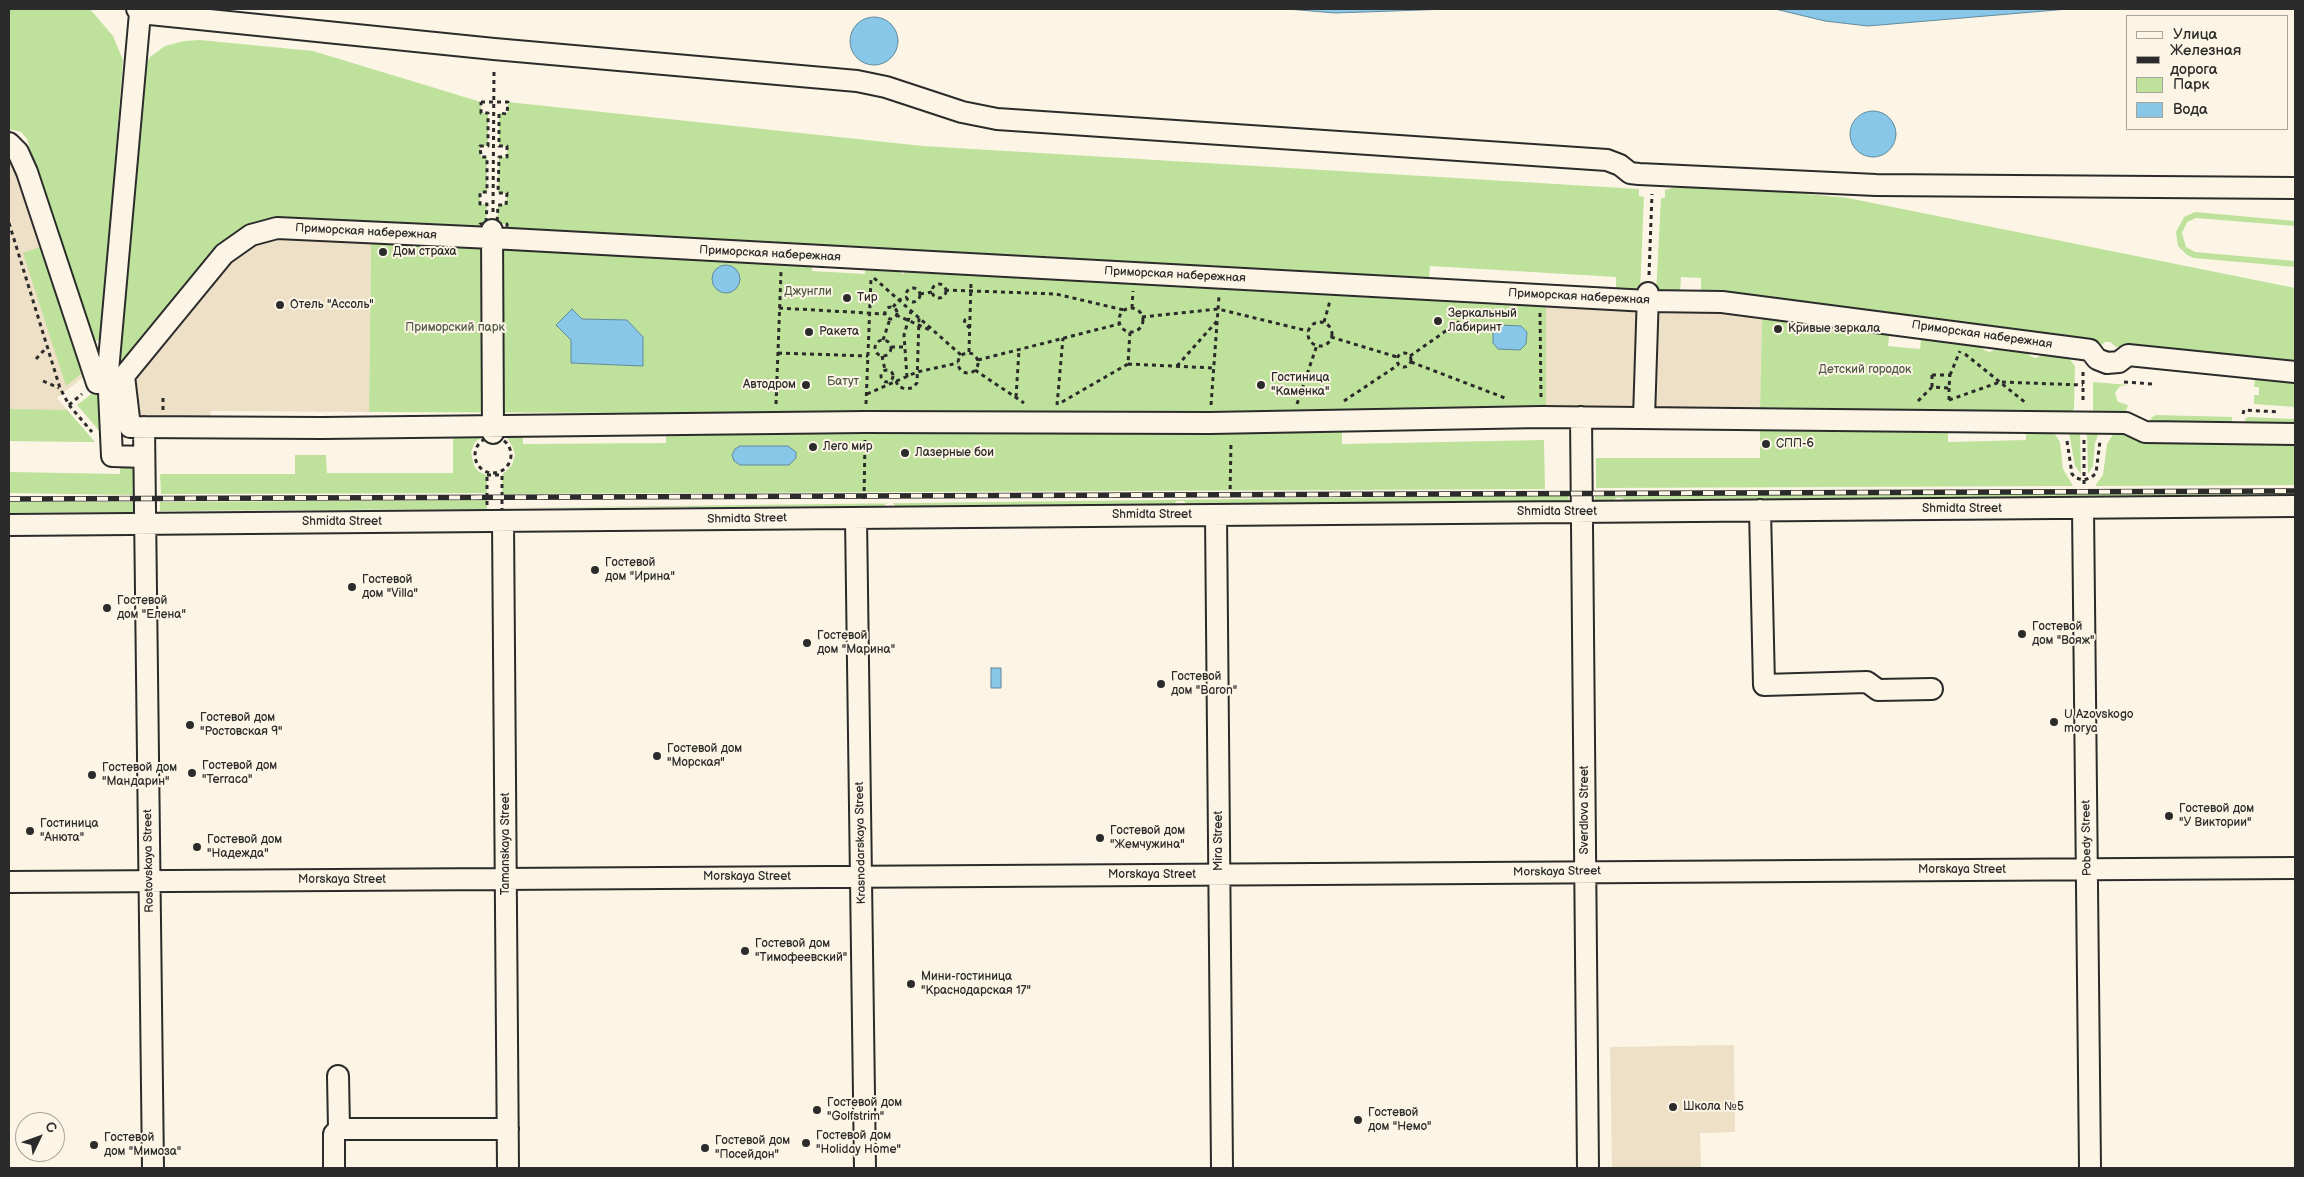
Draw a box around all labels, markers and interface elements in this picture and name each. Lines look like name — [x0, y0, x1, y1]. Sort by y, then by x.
legend — [2126, 15, 2289, 130]
text: Улица — [2173, 25, 2217, 44]
text: Железная дорога — [2170, 41, 2241, 79]
text: Парк — [2173, 75, 2210, 94]
text: Вода — [2173, 100, 2208, 119]
street label: Приморская набережная — [295, 221, 437, 243]
street label: Приморская набережная — [699, 243, 841, 265]
place label: Дом страха — [393, 245, 457, 259]
marker: Дом страха — [377, 246, 389, 258]
street label: Приморская набережная — [1104, 264, 1246, 286]
park label: Джунгли — [784, 285, 832, 299]
street label: Приморская набережная — [1508, 286, 1650, 308]
place label: Тир — [857, 291, 877, 305]
marker: Тир — [841, 292, 853, 304]
place label: Отель "Ассоль" — [290, 298, 374, 312]
marker: Отель "Ассоль" — [274, 299, 286, 311]
place label: Зеркальный Лабиринт — [1448, 307, 1517, 335]
marker: Зеркальный Лабиринт — [1432, 315, 1444, 327]
street label: Приморская набережная — [1911, 318, 2053, 352]
park label: Приморский парк — [405, 321, 505, 335]
place label: Кривые зеркала — [1788, 322, 1880, 336]
marker: Кривые зеркала — [1772, 323, 1784, 335]
place label: Ракета — [819, 325, 859, 339]
marker: Ракета — [803, 326, 815, 338]
park label: Детский городок — [1819, 363, 1911, 377]
place label: Гостиница "Каменка" — [1271, 371, 1330, 399]
park label: Батут — [827, 375, 859, 389]
place label: Автодром — [743, 378, 796, 392]
marker: Автодром — [800, 379, 812, 391]
marker: Гостиница "Каменка" — [1255, 379, 1267, 391]
place label: СПП-6 — [1776, 437, 1814, 451]
marker: СПП-6 — [1760, 438, 1772, 450]
place label: Лего мир — [823, 440, 873, 454]
marker: Лего мир — [807, 441, 819, 453]
place label: Лазерные бои — [915, 446, 994, 460]
marker: Лазерные бои — [899, 447, 911, 459]
street label: Shmidta Street — [1922, 502, 2002, 516]
street label: Shmidta Street — [1517, 505, 1597, 519]
street label: Shmidta Street — [1112, 508, 1192, 522]
street label: Shmidta Street — [707, 511, 787, 527]
street label: Shmidta Street — [302, 515, 382, 529]
place label: Гостевой дом "Ирина" — [605, 556, 675, 584]
marker: Гостевой дом "Ирина" — [589, 564, 601, 576]
place label: Гостевой дом "Villa" — [362, 573, 418, 601]
marker: Гостевой дом "Villa" — [346, 581, 358, 593]
place label: Гостевой дом "Елена" — [117, 594, 186, 622]
marker: Гостевой дом "Елена" — [101, 602, 113, 614]
place label: Гостевой дом "Вояж" — [2032, 620, 2095, 648]
marker: Гостевой дом "Вояж" — [2016, 628, 2028, 640]
place label: Гостевой дом "Марина" — [817, 629, 895, 657]
marker: Гостевой дом "Марина" — [801, 637, 813, 649]
place label: Гостевой дом "Baron" — [1171, 670, 1237, 698]
marker: Гостевой дом "Baron" — [1155, 678, 1167, 690]
place label: U Azovskogo morya — [2064, 708, 2134, 736]
place label: Гостевой дом "Ростовская 9" — [200, 711, 283, 739]
marker: U Azovskogo morya — [2048, 716, 2060, 728]
marker: Гостевой дом "Ростовская 9" — [184, 719, 196, 731]
place label: Гостевой дом "Морская" — [667, 742, 742, 770]
marker: Гостевой дом "Морская" — [651, 750, 663, 762]
place label: Гостевой дом "Terraca" — [202, 759, 277, 787]
place label: Гостевой дом "Мандарин" — [102, 761, 177, 789]
street label: Sverdlova Street — [1578, 766, 1592, 854]
marker: Гостевой дом "Terraca" — [186, 767, 198, 779]
marker: Гостевой дом "Мандарин" — [86, 769, 98, 781]
street label: Krasnodarskaya Street — [853, 782, 869, 904]
street label: Tamanskaya Street — [499, 793, 513, 895]
street label: Pobedy Street — [2079, 800, 2095, 876]
place label: Гостевой дом "У Виктории" — [2179, 802, 2254, 830]
street label: Rostovskaya Street — [141, 809, 157, 913]
marker: Гостевой дом "У Виктории" — [2163, 810, 2175, 822]
street label: Mira Street — [1212, 811, 1226, 871]
place label: Гостиница "Анюта" — [40, 817, 99, 845]
place label: Гостевой дом "Жемчужина" — [1110, 824, 1185, 852]
marker: Гостиница "Анюта" — [24, 825, 36, 837]
marker: Гостевой дом "Жемчужина" — [1094, 832, 1106, 844]
place label: Гостевой дом "Надежда" — [207, 833, 282, 861]
marker: Гостевой дом "Надежда" — [191, 841, 203, 853]
street label: Morskaya Street — [1918, 863, 2006, 877]
street label: Morskaya Street — [1513, 864, 1601, 880]
street label: Morskaya Street — [1108, 868, 1196, 882]
street label: Morskaya Street — [703, 870, 791, 884]
street label: Morskaya Street — [298, 873, 386, 887]
place label: Гостевой дом "Тимофеевский" — [755, 937, 847, 965]
marker: Гостевой дом "Тимофеевский" — [739, 945, 751, 957]
place label: Мини-гостиница "Краснодарская 17" — [921, 970, 1031, 998]
marker: Мини-гостиница "Краснодарская 17" — [905, 978, 917, 990]
place label: Гостевой дом "Golfstrim" — [827, 1096, 902, 1124]
place label: Школа №5 — [1683, 1100, 1744, 1114]
marker: Школа №5 — [1667, 1101, 1679, 1113]
marker: Гостевой дом "Golfstrim" — [811, 1104, 823, 1116]
place label: Гостевой дом "Немо" — [1368, 1106, 1431, 1134]
north arrow — [15, 1112, 65, 1162]
marker: Гостевой дом "Немо" — [1352, 1114, 1364, 1126]
text: С — [41, 1118, 60, 1137]
place label: Гостевой дом "Holiday Home" — [816, 1129, 901, 1157]
place label: Гостевой дом "Мимоза" — [104, 1131, 181, 1159]
place label: Гостевой дом "Посейдон" — [715, 1134, 790, 1162]
marker: Гостевой дом "Holiday Home" — [800, 1137, 812, 1149]
marker: Гостевой дом "Мимоза" — [88, 1139, 100, 1151]
marker: Гостевой дом "Посейдон" — [699, 1142, 711, 1154]

